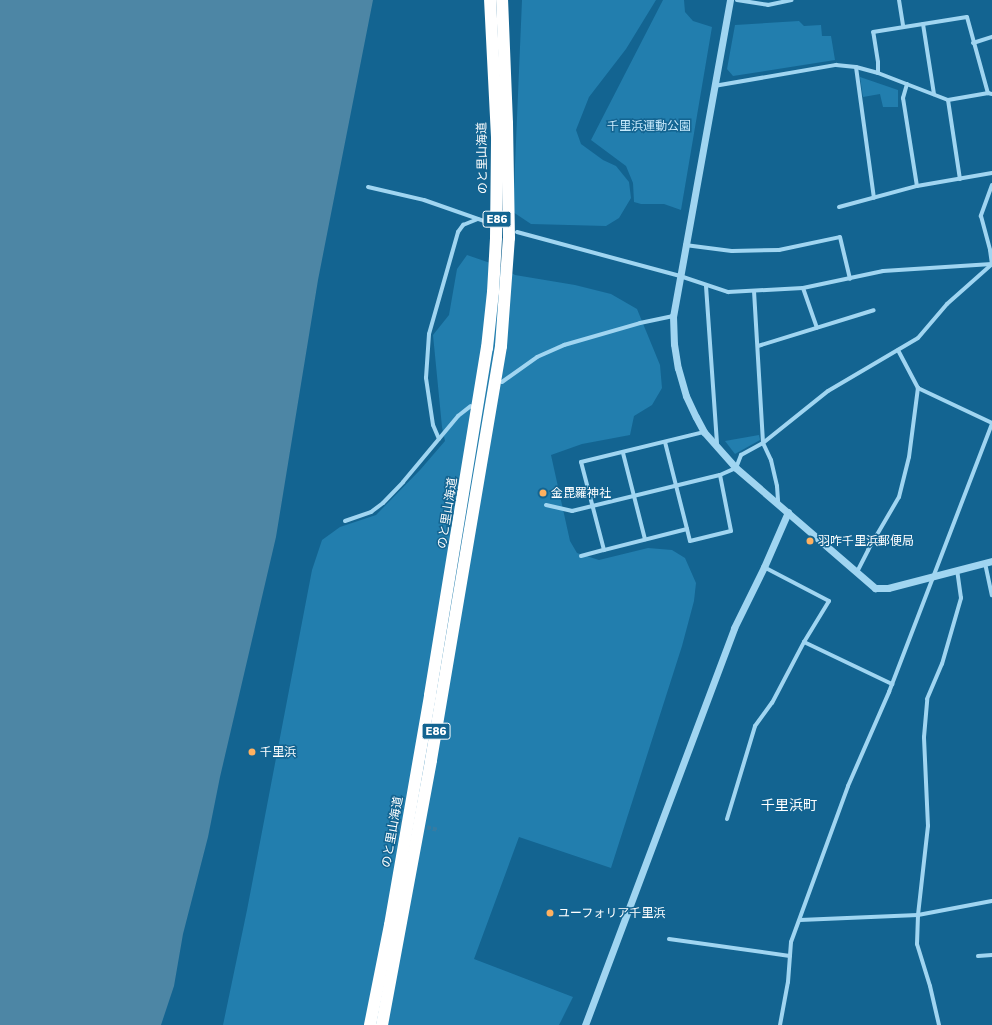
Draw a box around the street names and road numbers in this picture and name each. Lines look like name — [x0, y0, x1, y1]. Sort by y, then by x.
street label: のと里山海道 — [474, 122, 490, 194]
road number: E86 — [482, 210, 512, 228]
street label: のと里山海道 — [434, 476, 460, 550]
road number: E86 — [421, 722, 451, 740]
street label: のと里山海道 — [379, 795, 405, 869]

